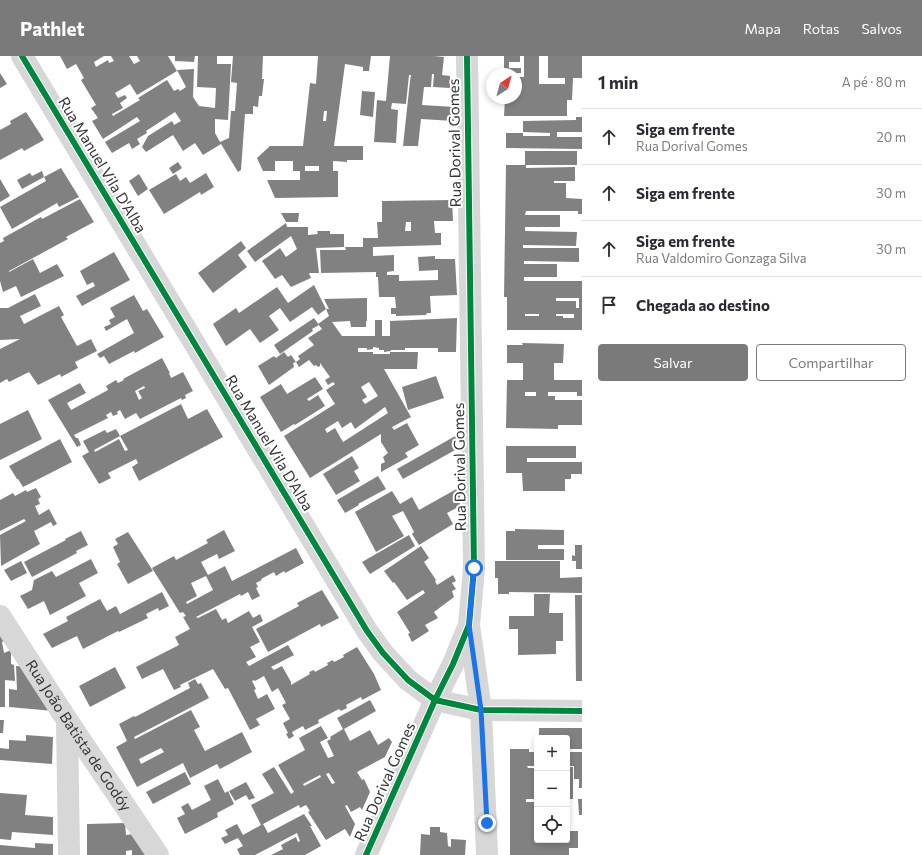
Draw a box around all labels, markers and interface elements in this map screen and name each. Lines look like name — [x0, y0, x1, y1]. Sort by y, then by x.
text: Pathlet — [20, 17, 85, 40]
text: Mapa — [745, 20, 781, 37]
text: Rotas — [803, 20, 839, 37]
text: Salvos — [861, 20, 902, 37]
north arrow — [486, 68, 522, 104]
text: 1 min — [598, 72, 638, 93]
text: A pé · 80 m — [842, 74, 906, 90]
street label: Rua Dorival Gomes — [444, 78, 464, 208]
street label: Rua Manuel Vila D'Alba — [55, 93, 151, 236]
text: Siga em frente — [636, 120, 735, 138]
icon: ahead — [598, 126, 620, 148]
text: 20 m — [877, 129, 906, 145]
text: Rua Dorival Gomes — [636, 138, 748, 154]
icon: ahead — [598, 182, 620, 204]
text: Siga em frente — [636, 184, 735, 202]
text: 30 m — [876, 185, 906, 201]
text: Siga em frente — [636, 232, 735, 250]
icon: ahead — [598, 238, 620, 260]
text: 30 m — [876, 241, 906, 257]
text: Rua Valdomiro Gonzaga Silva — [636, 250, 807, 266]
icon: arrive — [598, 294, 620, 316]
text: Chegada ao destino — [636, 296, 770, 314]
button: Salvar — [598, 344, 748, 381]
button: Compartilhar — [756, 344, 906, 381]
street label: Rua Manuel Vila D'Alba — [222, 371, 318, 514]
street label: Rua Dorival Gomes — [449, 402, 469, 532]
route start — [465, 559, 483, 577]
street label: Rua João Batista de Godóy — [23, 656, 136, 814]
street label: Rua Dorival Gomes — [350, 719, 419, 844]
map controls — [534, 735, 570, 843]
button: + — [534, 735, 570, 771]
button: − — [534, 771, 570, 807]
button: locate — [534, 807, 570, 843]
route end — [478, 814, 496, 832]

